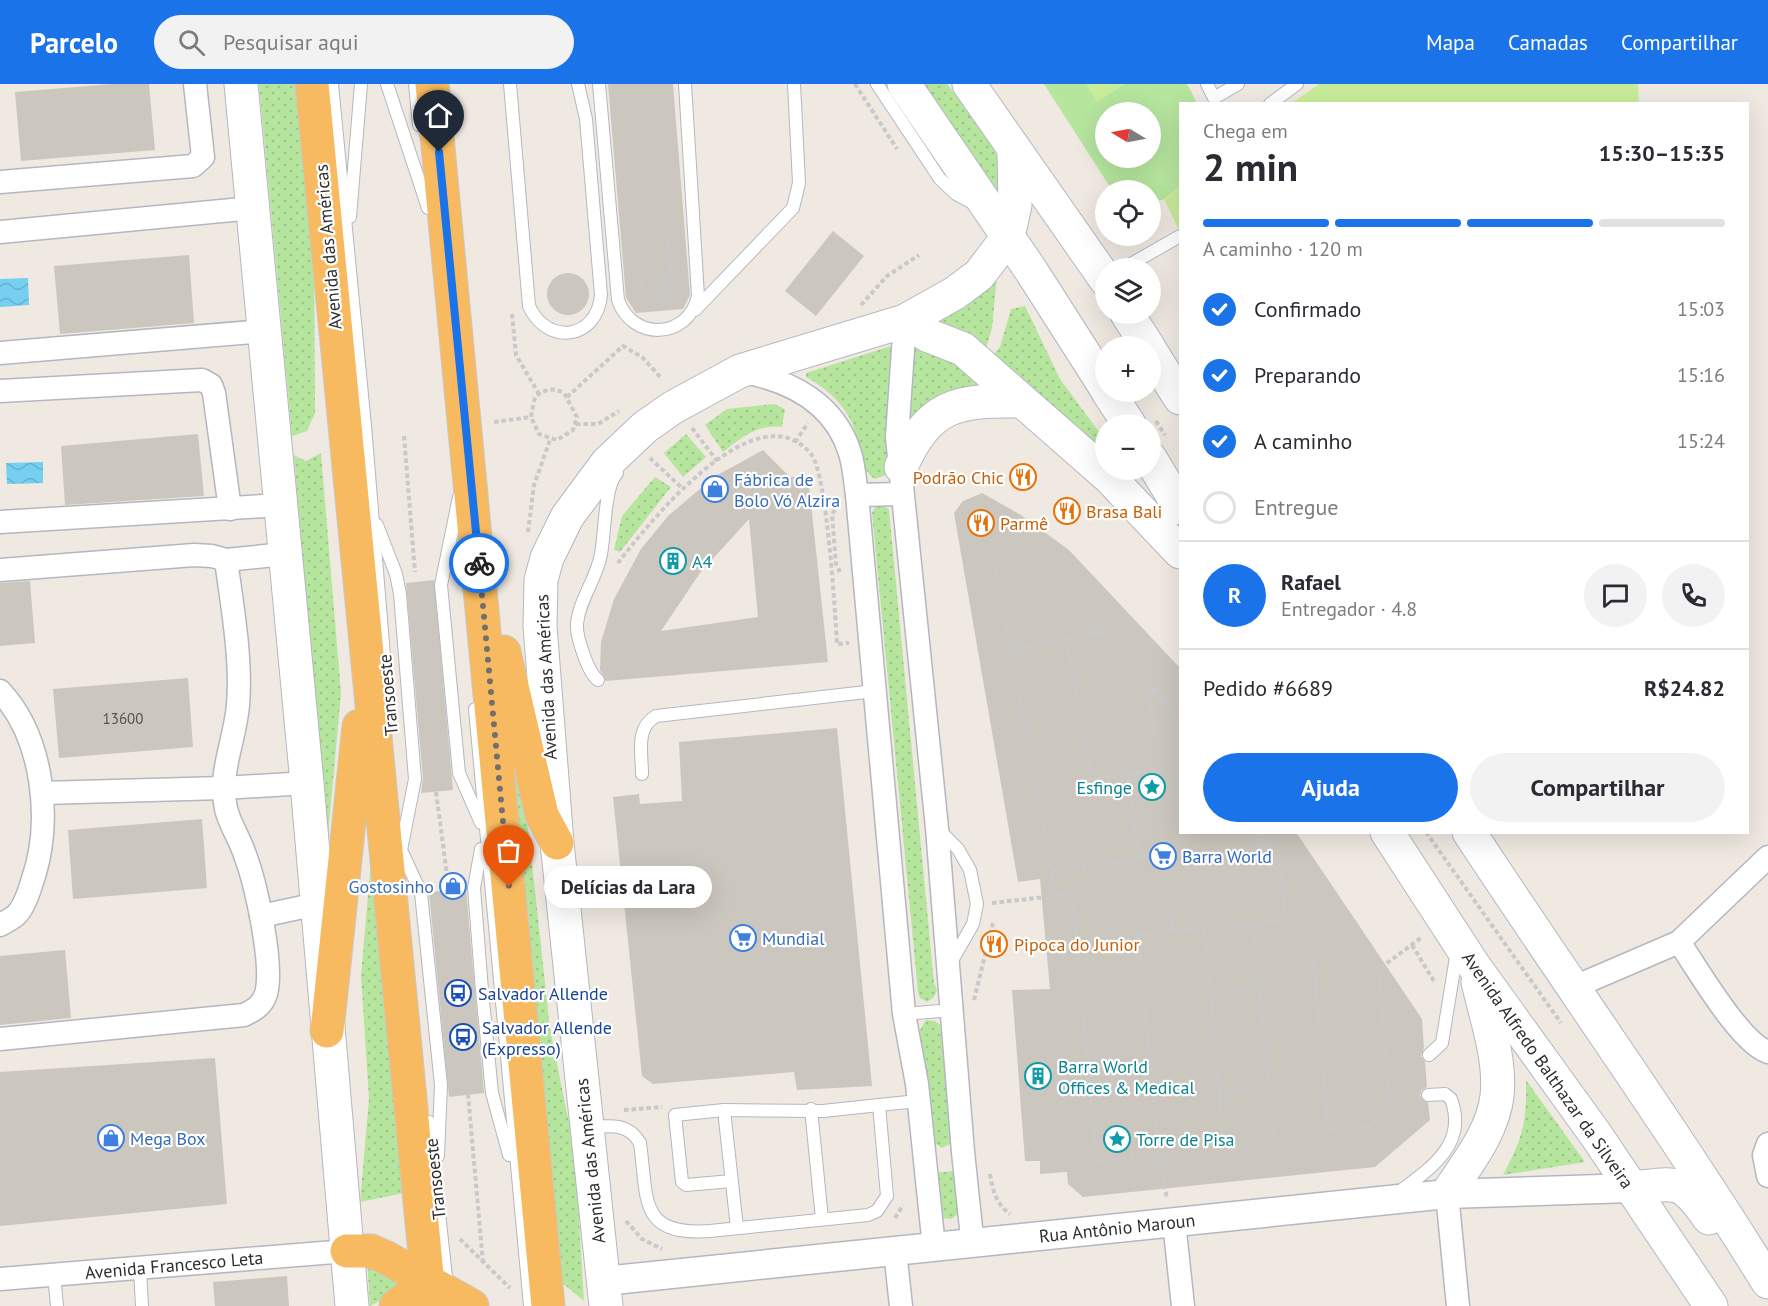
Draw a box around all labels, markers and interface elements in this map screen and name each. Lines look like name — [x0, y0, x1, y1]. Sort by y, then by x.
search box — [154, 15, 574, 69]
text: Parcelo — [30, 24, 118, 61]
icon: search — [175, 26, 208, 59]
text: Pesquisar aqui — [223, 28, 359, 56]
text: Mapa — [1426, 29, 1475, 56]
text: Camadas — [1508, 29, 1588, 56]
text: Compartilhar — [1621, 29, 1738, 56]
pin — [413, 90, 464, 152]
icon: home — [422, 99, 455, 132]
north arrow — [1095, 102, 1161, 168]
map controls — [1095, 102, 1161, 480]
text: Chega em — [1203, 118, 1288, 144]
text: 15:30–15:35 — [1599, 139, 1725, 167]
text: 2 min — [1203, 141, 1298, 192]
street label: Avenida das Américas — [309, 163, 347, 331]
button: locate — [1095, 180, 1161, 246]
text: A caminho · 120 m — [1203, 236, 1363, 262]
button: layers — [1095, 258, 1161, 324]
icon: check — [1203, 293, 1236, 326]
text: Confirmado — [1254, 295, 1361, 323]
text: 15:03 — [1677, 296, 1725, 322]
button: + — [1095, 336, 1161, 402]
icon: check — [1203, 359, 1236, 392]
text: Preparando — [1254, 361, 1361, 389]
text: 15:16 — [1677, 362, 1725, 388]
button: − — [1095, 414, 1161, 480]
icon: check — [1203, 425, 1236, 458]
text: A caminho — [1254, 427, 1352, 455]
text: 15:24 — [1677, 428, 1725, 454]
restaurant icon: Podrão Chic — [1008, 462, 1038, 492]
place label: Podrão Chic — [913, 466, 1004, 489]
place label: Fábrica de Bolo Vó Alzira — [734, 468, 840, 512]
shop icon: Fábrica de Bolo Vó Alzira — [700, 474, 730, 504]
text: Entregue — [1254, 493, 1339, 521]
restaurant icon: Brasa Bali — [1052, 496, 1082, 526]
place label: Brasa Bali — [1086, 500, 1162, 523]
restaurant icon: Parmê — [966, 508, 996, 538]
place label: Parmê — [1000, 512, 1048, 535]
courier — [449, 533, 509, 593]
building icon: A4 — [658, 546, 688, 576]
icon: bike — [463, 547, 496, 580]
place label: A4 — [692, 550, 713, 573]
button: chat — [1584, 564, 1647, 627]
button: phone — [1662, 564, 1725, 627]
text: Rafael — [1281, 568, 1341, 596]
text: R — [1228, 581, 1241, 609]
street label: Avenida das Américas — [530, 594, 562, 760]
text: Entregador · 4.8 — [1281, 596, 1417, 622]
street label: Transoeste — [373, 653, 403, 737]
text: Pedido #6689 — [1203, 674, 1333, 702]
text: R$24.82 — [1644, 674, 1725, 702]
house number: 13600 — [103, 709, 143, 728]
button: Ajuda — [1203, 753, 1458, 822]
button: Compartilhar — [1470, 753, 1725, 822]
place icon: Esfinge — [1137, 772, 1167, 802]
place label: Esfinge — [1076, 776, 1132, 799]
pin — [483, 825, 534, 887]
icon: bag — [492, 834, 525, 867]
supermarket icon: Barra World — [1148, 841, 1178, 871]
place label: Barra World — [1182, 845, 1272, 868]
callout: Delícias da Lara — [545, 866, 713, 908]
shop icon: Gostosinho — [438, 871, 468, 901]
text: Delícias da Lara — [561, 874, 695, 900]
place label: Gostosinho — [348, 875, 434, 898]
supermarket icon: Mundial — [728, 923, 758, 953]
place label: Mundial — [762, 927, 825, 950]
restaurant icon: Pipoca do Junior — [979, 929, 1009, 959]
place label: Pipoca do Junior — [1014, 933, 1140, 956]
street label: Avenida Alfredo Balthazar da Silveira — [1457, 947, 1639, 1193]
bus stop icon: Salvador Allende — [443, 978, 473, 1008]
place label: Salvador Allende — [478, 982, 608, 1005]
place label: Salvador Allende (Expresso) — [482, 1016, 612, 1060]
bus stop icon: Salvador Allende (Expresso) — [448, 1022, 478, 1052]
place label: Barra World Offices & Medical — [1058, 1055, 1195, 1099]
building icon: Barra World Offices & Medical — [1023, 1061, 1053, 1091]
street label: Avenida das Américas — [570, 1077, 610, 1245]
shop icon: Mega Box — [96, 1123, 126, 1153]
place icon: Torre de Pisa — [1102, 1124, 1132, 1154]
place label: Mega Box — [130, 1127, 206, 1150]
place label: Torre de Pisa — [1136, 1128, 1235, 1151]
street label: Transoeste — [419, 1137, 451, 1221]
street label: Rua Antônio Maroun — [1038, 1208, 1196, 1248]
street label: Avenida Francesco Leta — [84, 1246, 264, 1284]

